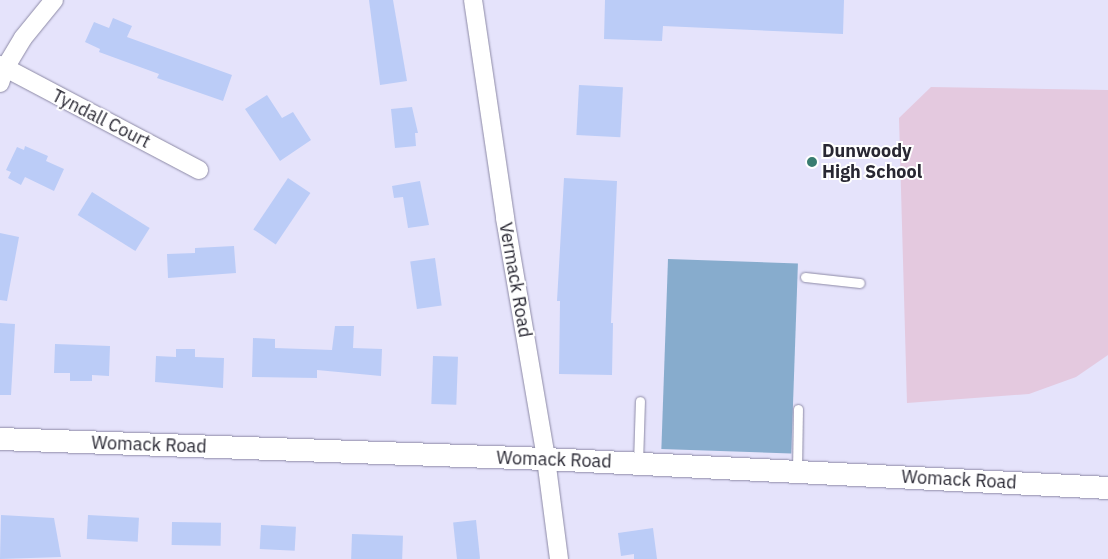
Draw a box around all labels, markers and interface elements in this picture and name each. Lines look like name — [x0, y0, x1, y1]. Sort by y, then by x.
street label: Tyndall Court — [48, 85, 154, 153]
place label: Dunwoody High School — [822, 141, 922, 183]
marker: Dunwoody High School — [806, 156, 818, 168]
street label: Vermack Road — [494, 221, 536, 339]
street label: Womack Road — [91, 432, 207, 458]
street label: Womack Road — [496, 447, 612, 473]
street label: Womack Road — [901, 466, 1017, 494]

